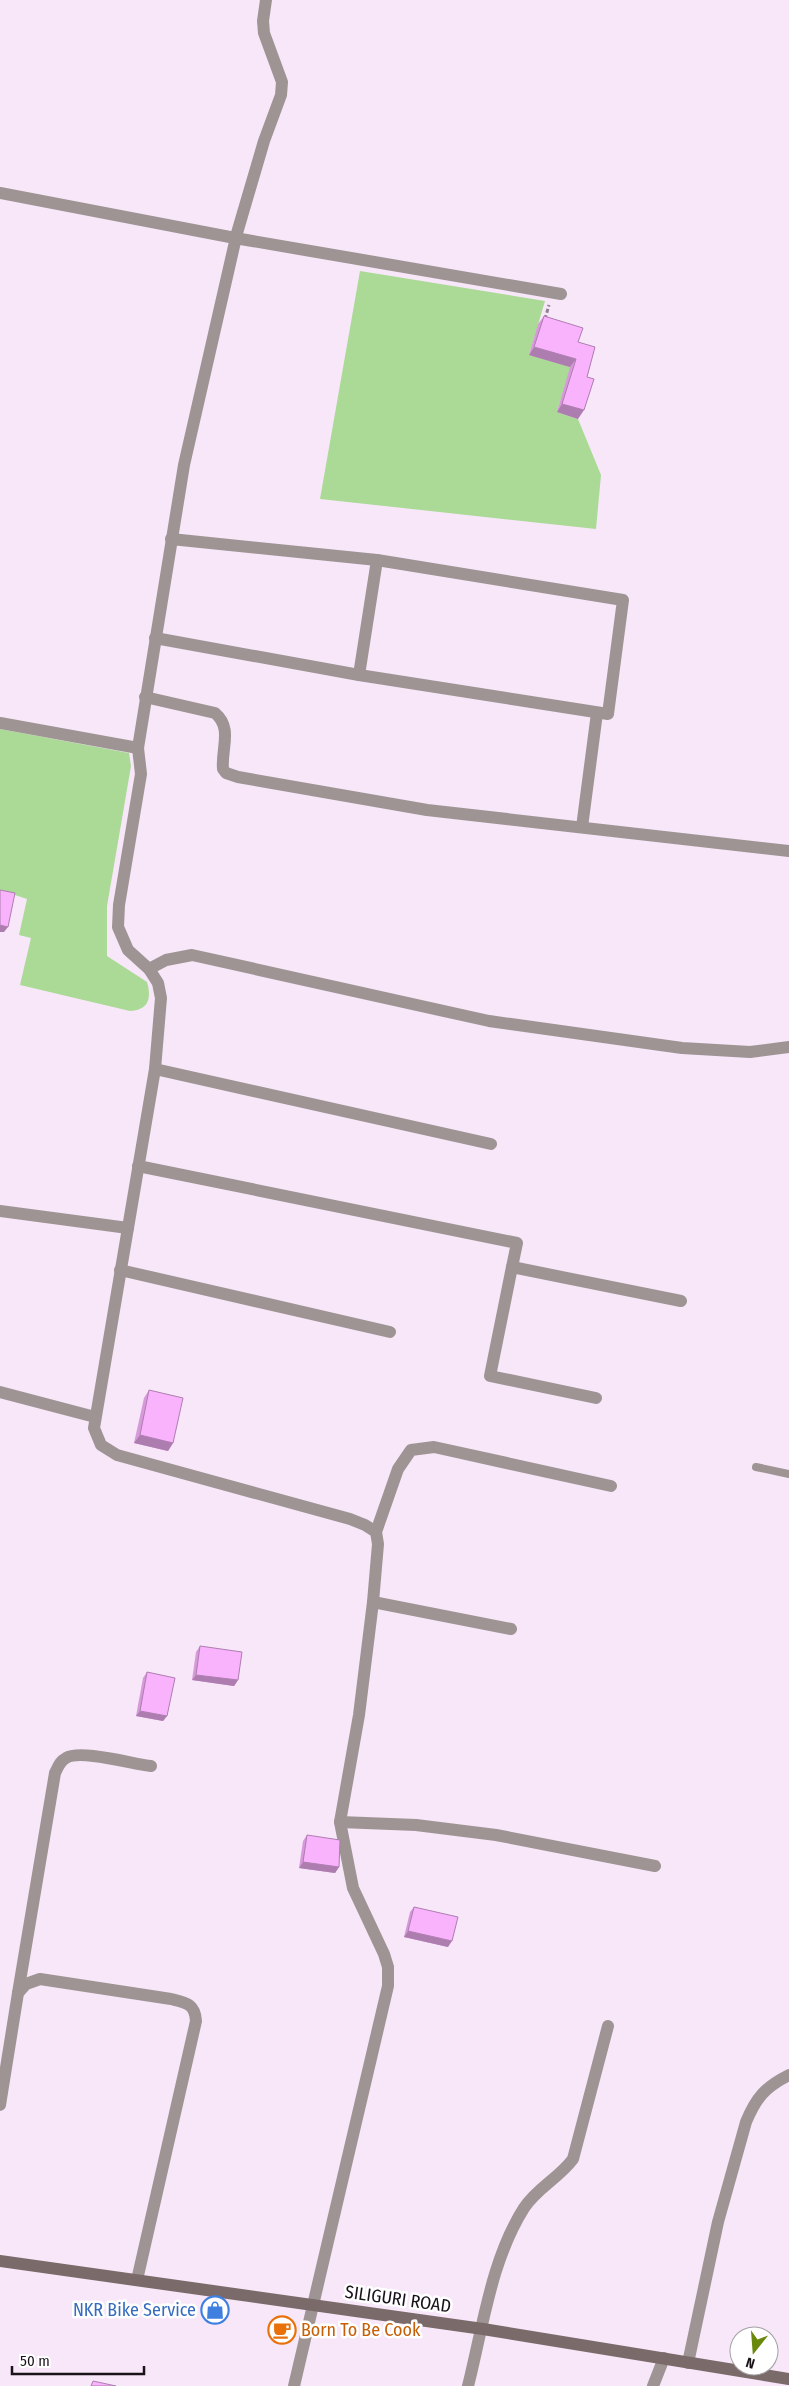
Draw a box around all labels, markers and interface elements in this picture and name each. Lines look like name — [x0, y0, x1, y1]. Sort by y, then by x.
street label: SILIGURI ROAD — [344, 2281, 452, 2317]
shop icon: NKR Bike Service — [200, 2295, 230, 2325]
place label: NKR Bike Service — [73, 2299, 196, 2321]
cafe icon: Born To Be Cook — [267, 2315, 297, 2345]
place label: Born To Be Cook — [301, 2319, 421, 2341]
north arrow — [729, 2326, 779, 2376]
scale bar — [12, 2344, 145, 2376]
text: 50 m — [20, 2352, 50, 2370]
text: N — [744, 2354, 757, 2372]

